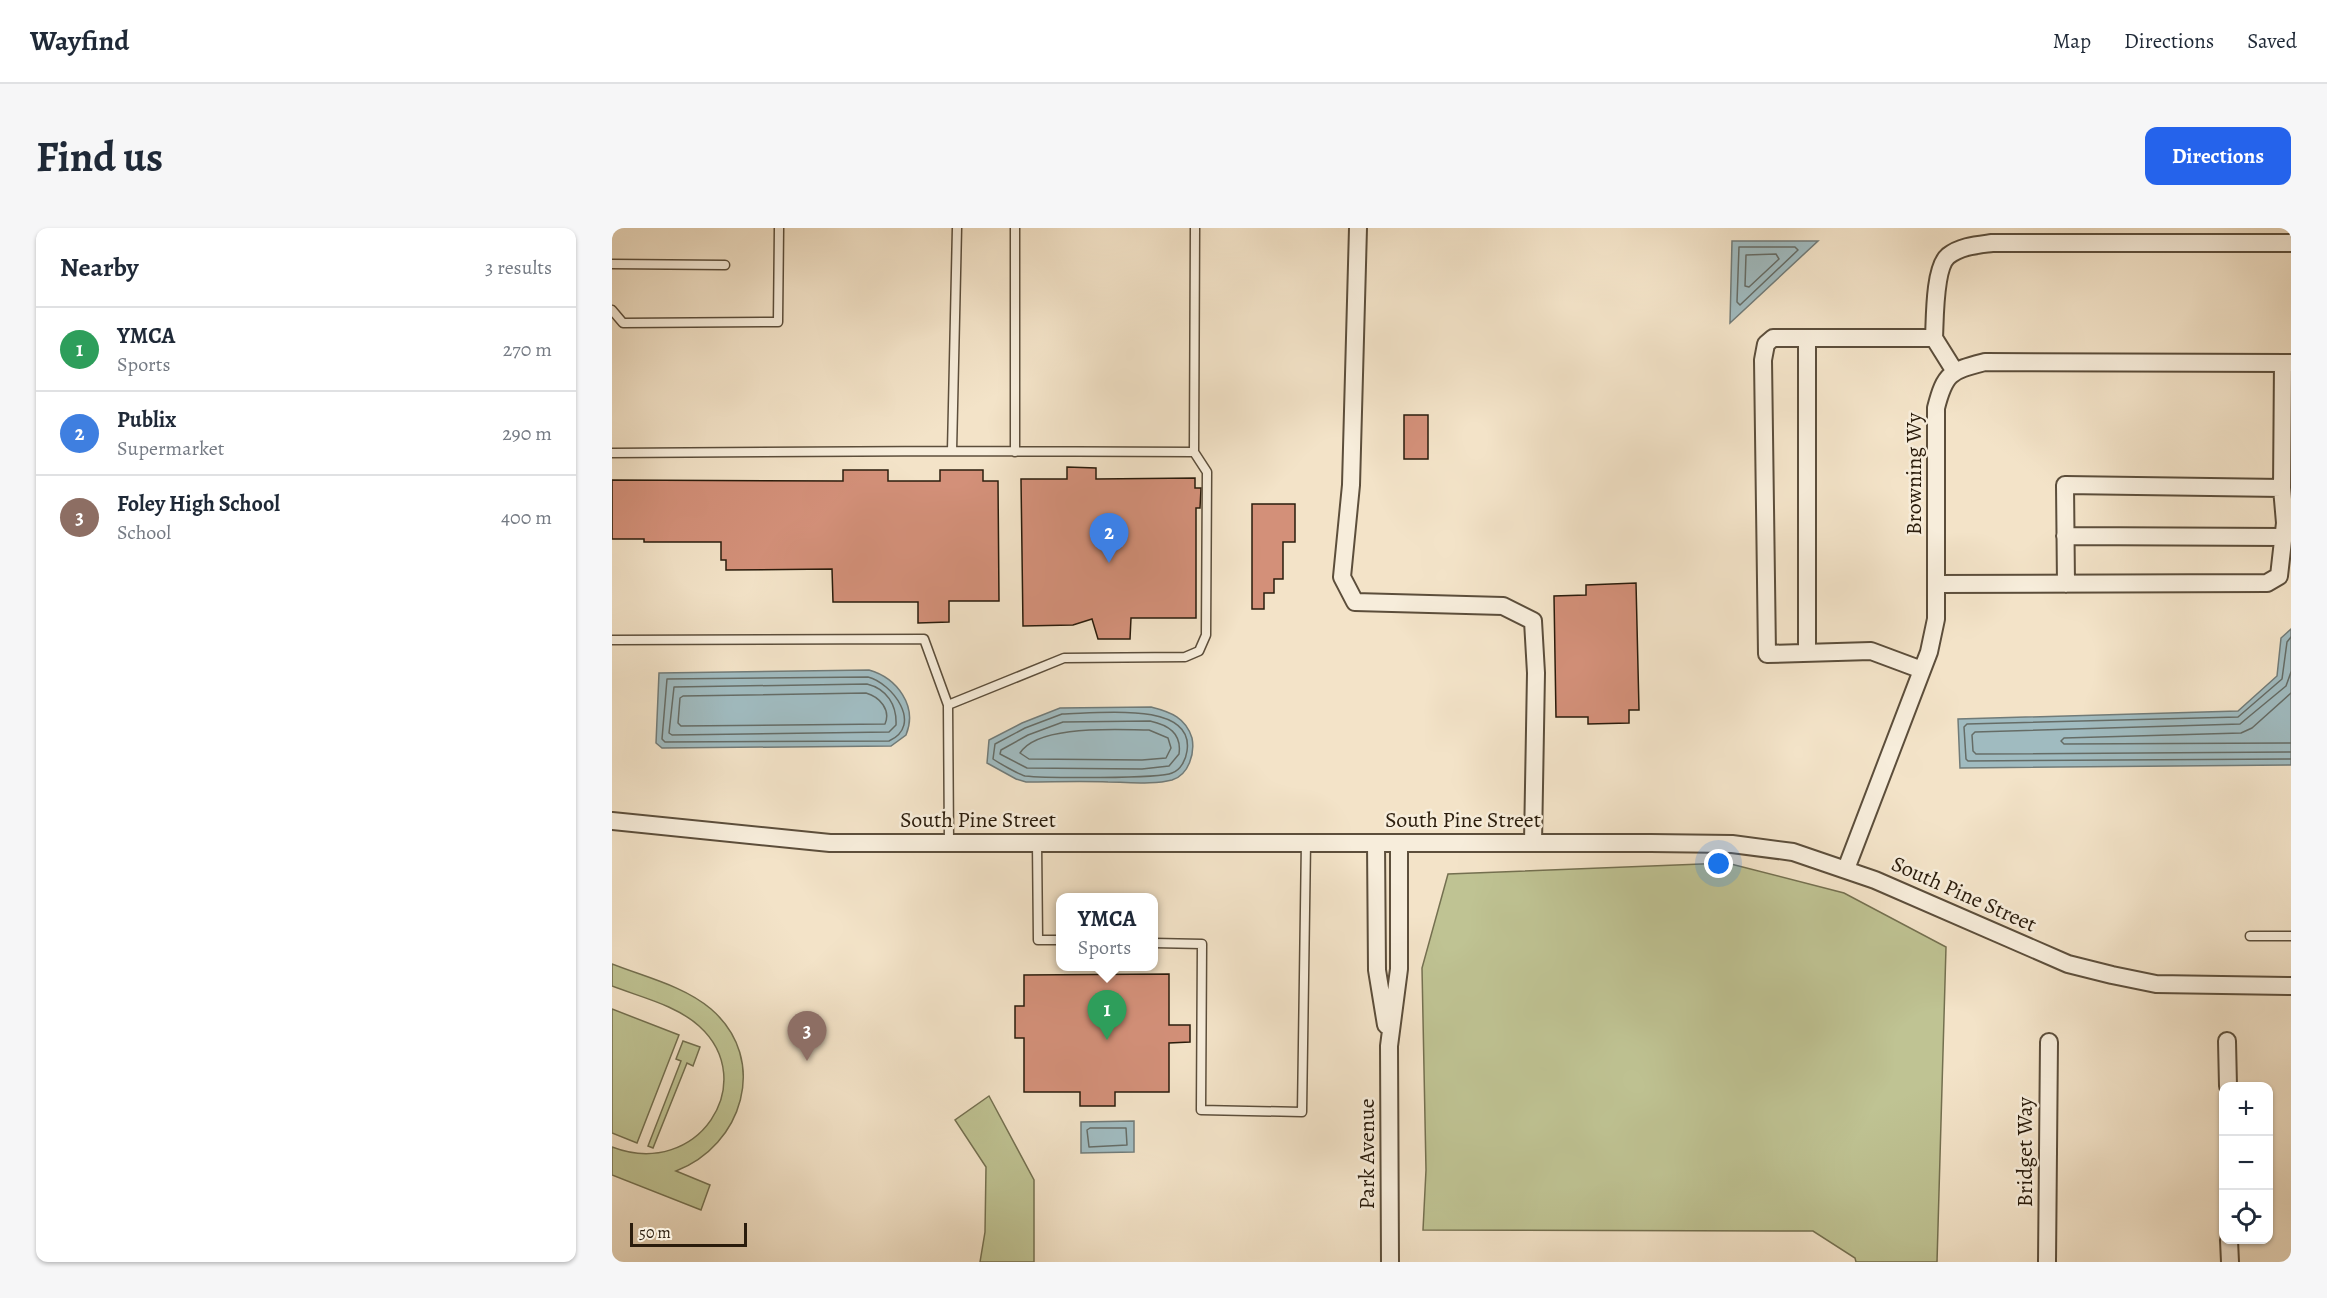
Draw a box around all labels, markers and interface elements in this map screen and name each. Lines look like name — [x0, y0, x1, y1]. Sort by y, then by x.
text: Wayfind — [30, 22, 129, 60]
text: Map — [2053, 27, 2091, 55]
text: Directions — [2124, 27, 2214, 55]
text: Saved — [2247, 27, 2297, 55]
button: Directions — [2145, 127, 2291, 185]
text: Find us — [36, 128, 163, 185]
text: Nearby — [60, 250, 139, 285]
text: 3 results — [485, 254, 552, 281]
text: YMCA — [117, 321, 175, 351]
text: 1 — [76, 336, 83, 363]
text: 270 m — [503, 336, 552, 363]
text: Sports — [117, 351, 170, 378]
text: Publix — [117, 405, 176, 435]
street label: Browning Wy — [1899, 412, 1929, 535]
text: 2 — [75, 420, 84, 447]
text: 290 m — [502, 420, 552, 447]
text: Supermarket — [117, 435, 224, 462]
text: Foley High School — [117, 489, 280, 519]
text: 3 — [75, 504, 84, 531]
text: 400 m — [501, 504, 552, 531]
pin: 2 — [1090, 514, 1128, 563]
text: School — [117, 519, 171, 546]
street label: South Pine Street — [900, 805, 1056, 835]
street label: South Pine Street — [1385, 805, 1541, 835]
your location — [1704, 849, 1733, 878]
street label: South Pine Street — [1887, 849, 2041, 939]
popup — [1056, 893, 1158, 971]
text: YMCA — [1078, 904, 1136, 934]
text: Sports — [1078, 934, 1131, 961]
pin: 1 — [1088, 990, 1126, 1040]
pin: 3 — [788, 1012, 826, 1061]
map controls — [2219, 1082, 2273, 1244]
button: + — [2219, 1082, 2273, 1136]
street label: Bridget Way — [2010, 1097, 2040, 1207]
street label: Park Avenue — [1352, 1098, 1382, 1210]
button: − — [2219, 1136, 2273, 1190]
button: locate — [2219, 1190, 2273, 1244]
scale bar — [630, 1220, 747, 1248]
text: 50 m — [639, 1222, 671, 1244]

